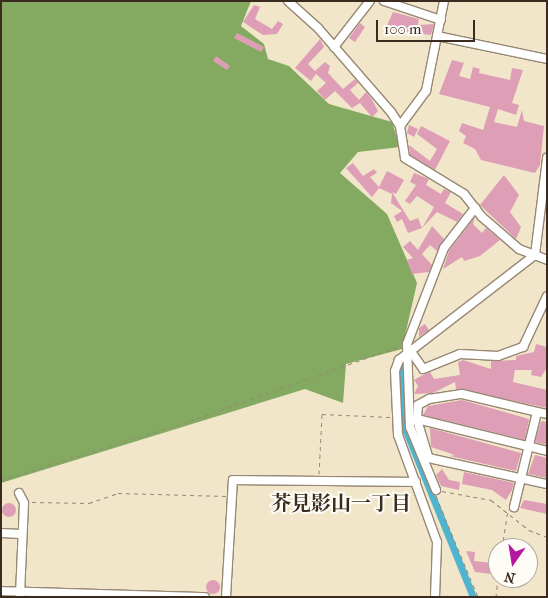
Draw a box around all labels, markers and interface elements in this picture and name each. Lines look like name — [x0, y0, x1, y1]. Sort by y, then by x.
scale bar — [378, 10, 477, 42]
text: 100 m — [384, 20, 422, 38]
district label: 芥見影山一丁目 — [271, 491, 411, 515]
north arrow — [488, 538, 538, 588]
text: N — [503, 568, 517, 587]

